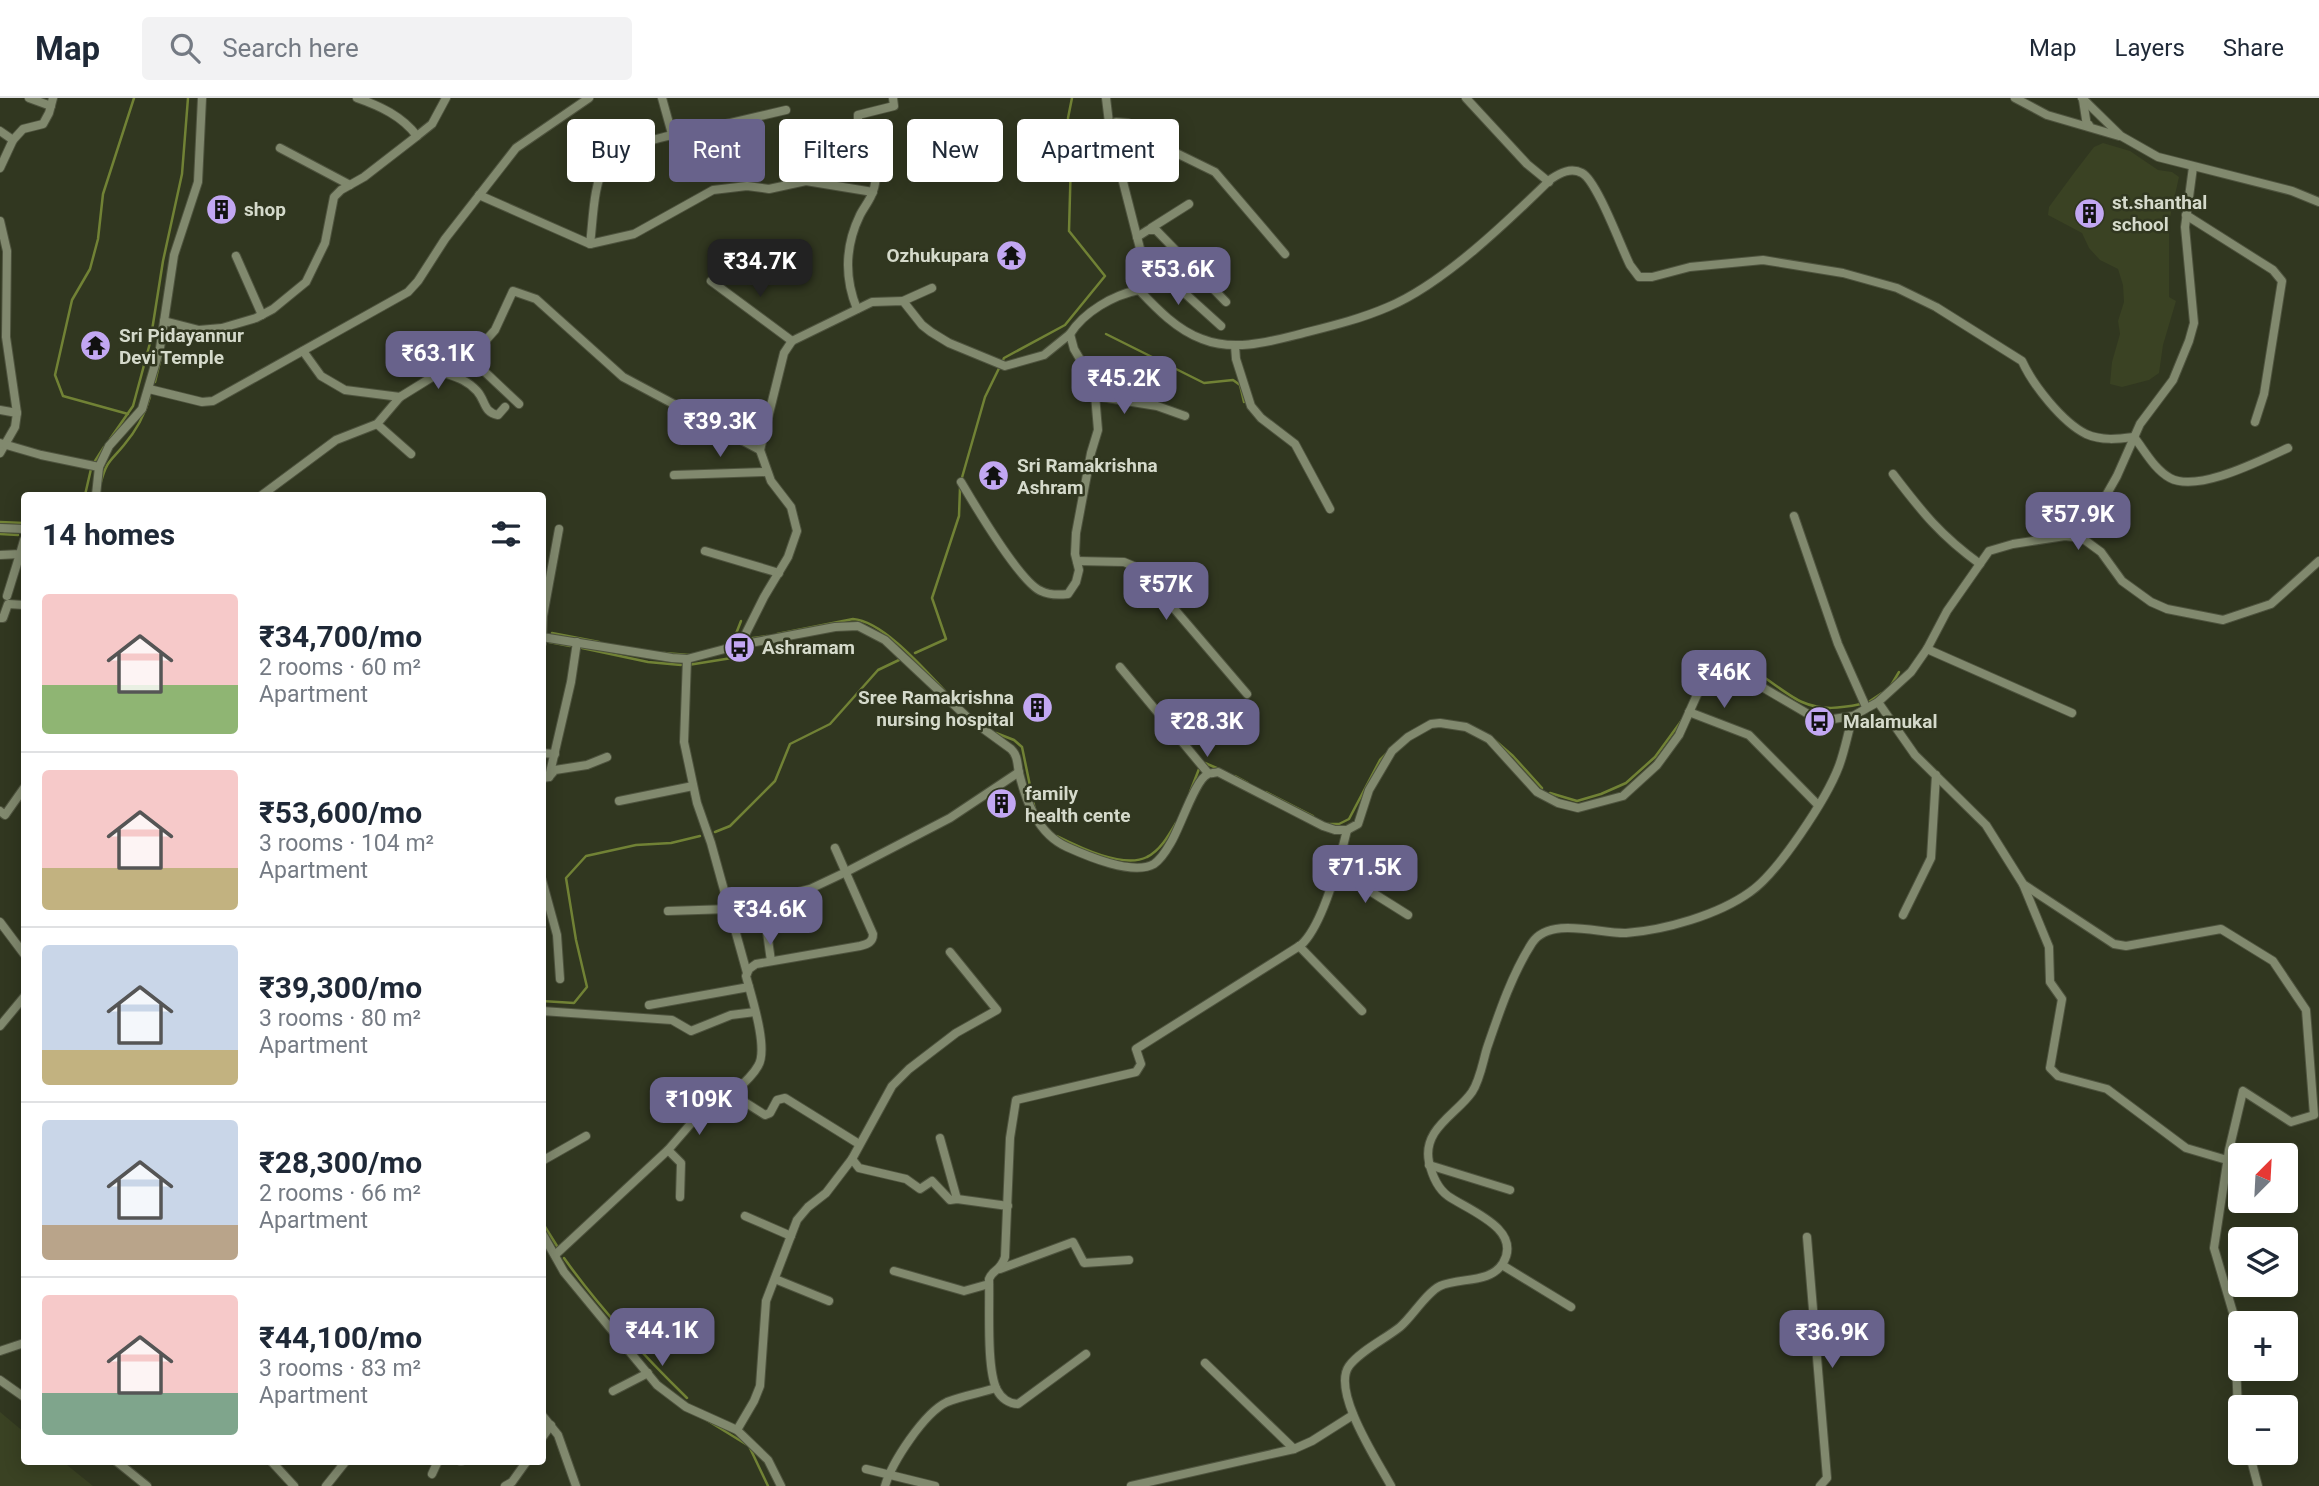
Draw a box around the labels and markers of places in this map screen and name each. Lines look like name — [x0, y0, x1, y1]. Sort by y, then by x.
place label: st.shanthal school — [2112, 191, 2207, 236]
building icon: shop — [204, 192, 238, 226]
building icon: st.shanthal school — [2072, 196, 2106, 230]
place label: shop — [244, 198, 286, 221]
temple icon: Ozhukupara — [995, 238, 1029, 272]
pin: ₹34.7K — [703, 240, 817, 299]
place label: Ozhukupara — [886, 244, 989, 267]
pin: ₹53.6K — [1121, 248, 1235, 307]
place label: Sri Pidayannur Devi Temple — [119, 324, 244, 369]
temple icon: Sri Pidayannur Devi Temple — [79, 329, 113, 363]
pin: ₹63.1K — [381, 331, 495, 391]
pin: ₹45.2K — [1067, 356, 1181, 416]
pin: ₹39.3K — [663, 400, 777, 459]
place label: Sri Ramakrishna Ashram — [1017, 454, 1158, 499]
temple icon: Sri Ramakrishna Ashram — [977, 459, 1011, 493]
pin: ₹57.9K — [2021, 492, 2135, 552]
pin: ₹57K — [1125, 562, 1207, 622]
bus stop icon: Ashramam — [722, 630, 756, 664]
place label: Ashramam — [762, 636, 855, 659]
pin: ₹46K — [1683, 650, 1765, 710]
place label: Sree Ramakrishna nursing hospital — [858, 686, 1014, 731]
building icon: Sree Ramakrishna nursing hospital — [1020, 691, 1054, 725]
pin: ₹28.3K — [1150, 700, 1264, 759]
bus stop icon: Malamukal — [1803, 704, 1837, 738]
place label: Malamukal — [1843, 710, 1937, 733]
place label: family health cente — [1025, 782, 1130, 827]
building icon: family health cente — [985, 787, 1019, 821]
pin: ₹71.5K — [1308, 846, 1422, 905]
pin: ₹34.6K — [713, 888, 827, 947]
pin: ₹109K — [650, 1077, 748, 1137]
pin: ₹44.1K — [605, 1308, 719, 1368]
pin: ₹36.9K — [1775, 1310, 1889, 1370]

